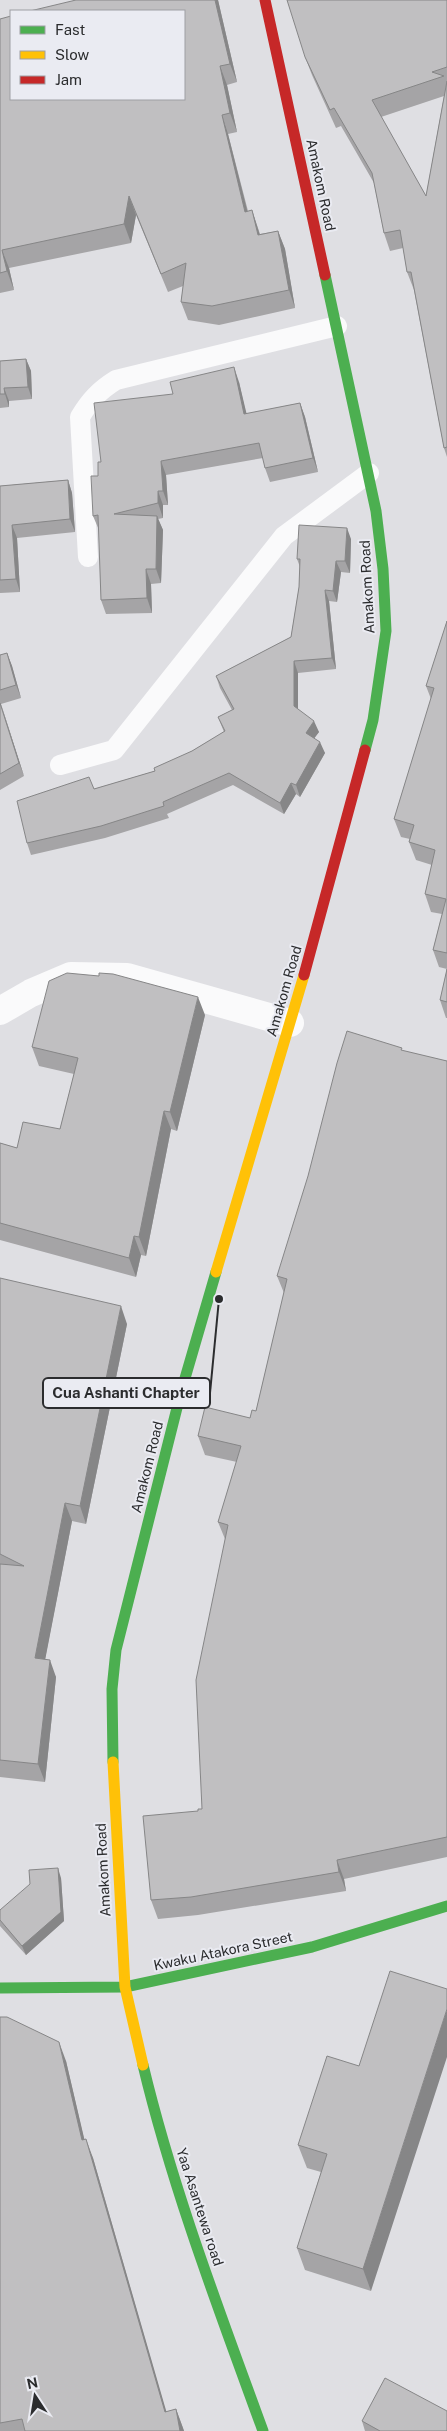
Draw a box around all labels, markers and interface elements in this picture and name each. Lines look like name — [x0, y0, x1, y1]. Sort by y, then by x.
legend — [10, 10, 185, 100]
text: Fast — [55, 21, 85, 38]
text: Slow — [55, 46, 90, 63]
text: Jam — [55, 71, 82, 88]
street label: Amakom Road — [303, 137, 339, 233]
street label: Amakom Road — [357, 540, 377, 634]
street label: Amakom Road — [263, 944, 305, 1038]
callout: Cua Ashanti Chapter — [43, 1378, 210, 1408]
text: Cua Ashanti Chapter — [52, 1384, 200, 1401]
street label: Amakom Road — [128, 1420, 166, 1514]
street label: Amakom Road — [93, 1823, 113, 1917]
street label: Kwaku Atakora Street — [152, 1928, 294, 1974]
street label: Yaa Asantewa road — [173, 2146, 227, 2268]
north arrow — [10, 2371, 60, 2421]
text: N — [25, 2374, 39, 2392]

